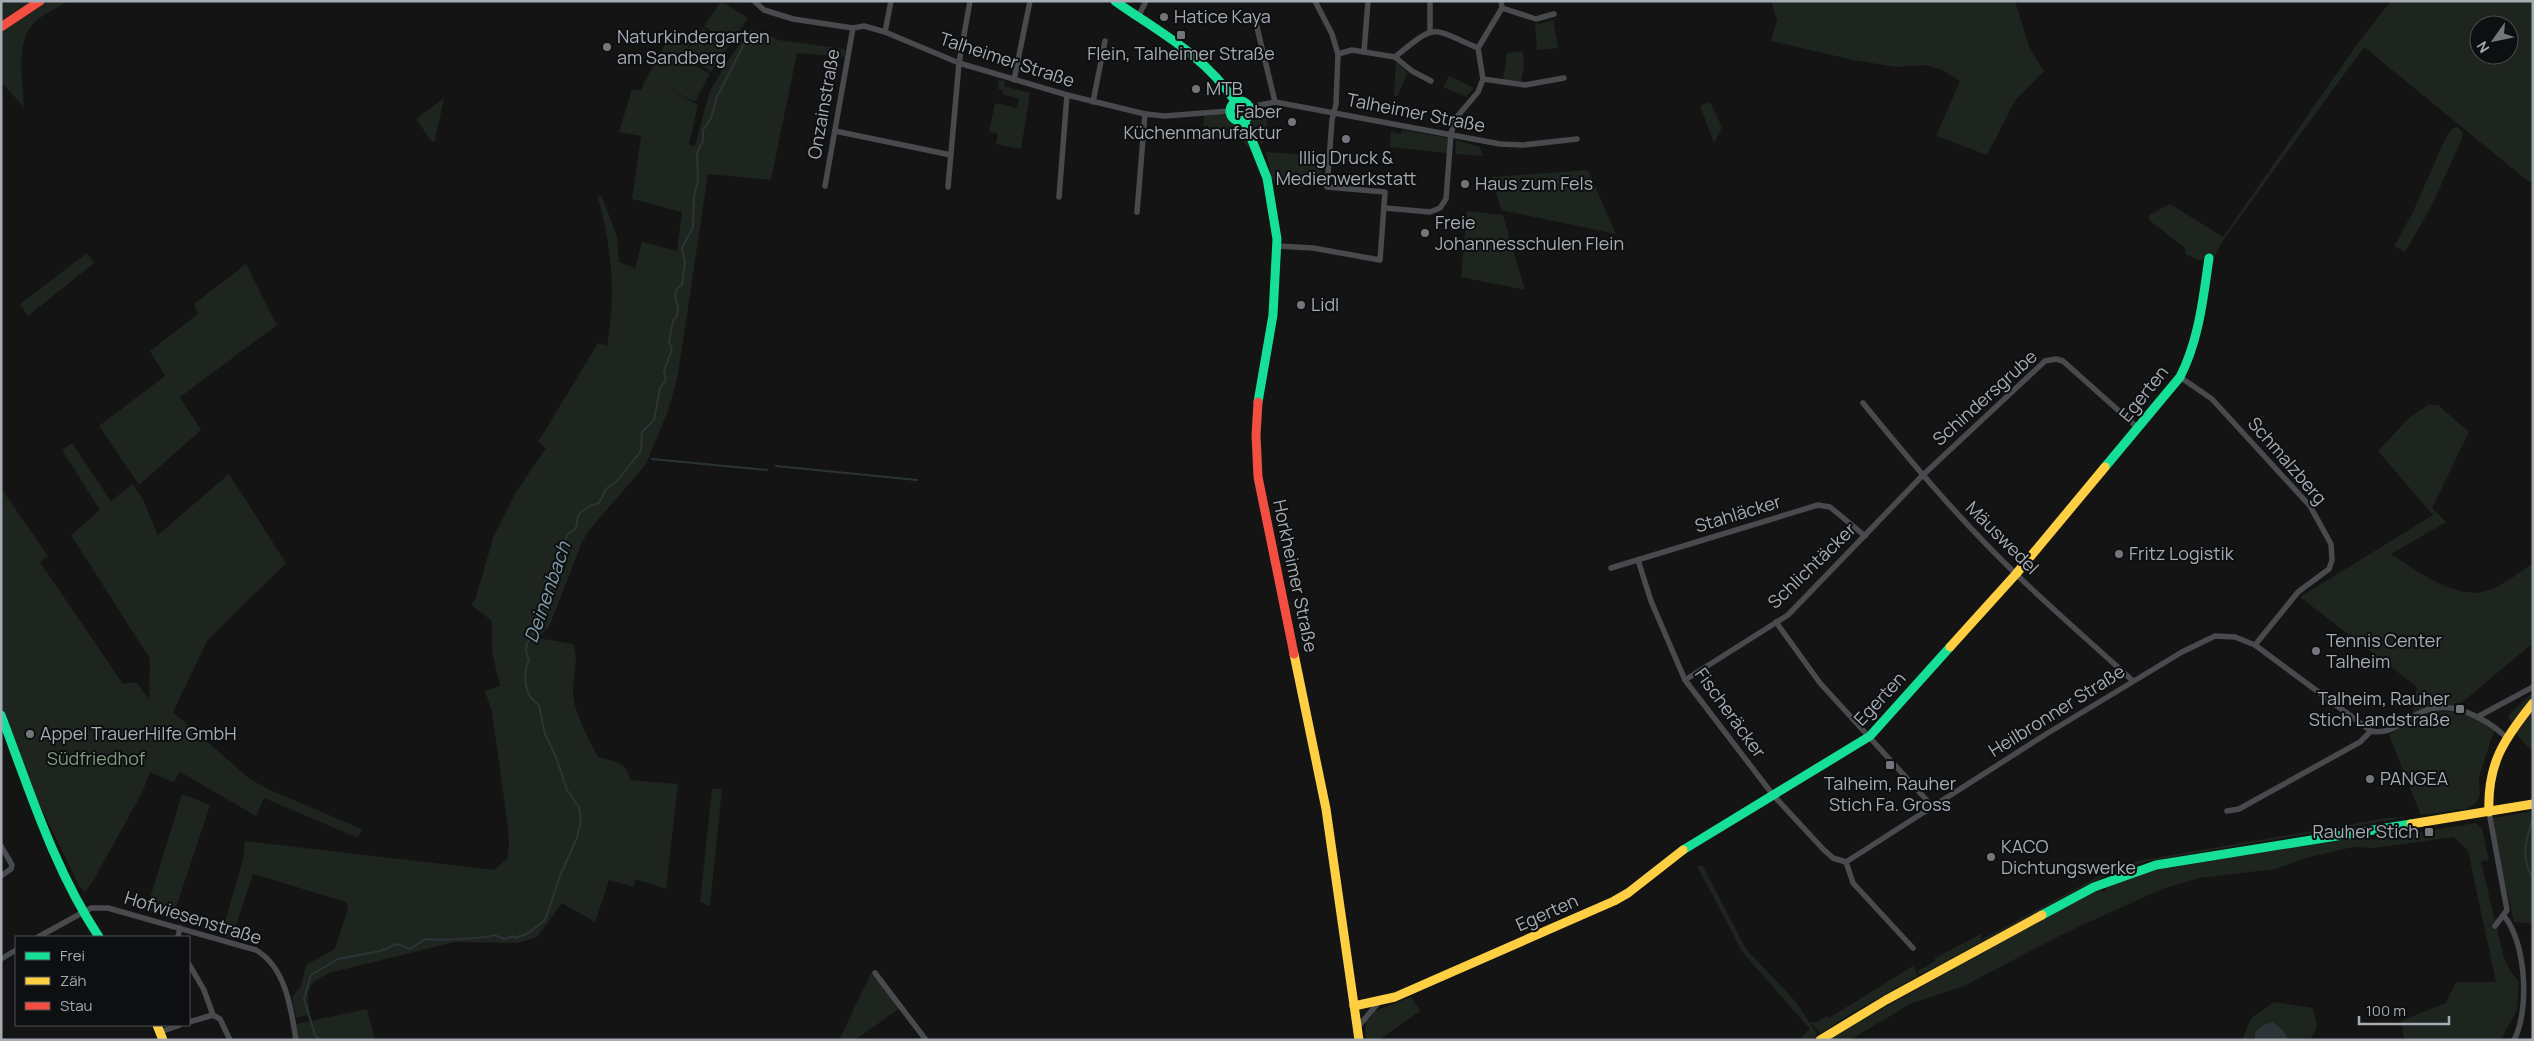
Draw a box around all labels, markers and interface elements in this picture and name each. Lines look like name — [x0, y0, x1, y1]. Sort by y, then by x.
place label: Hatice Kaya — [1174, 4, 1271, 28]
marker: Hatice Kaya — [1158, 11, 1170, 23]
north arrow — [2469, 15, 2519, 65]
place label: Naturkindergarten am Sandberg — [617, 24, 770, 69]
street label: Talheimer Straße — [937, 26, 1078, 92]
marker: Flein, Talheimer Straße — [1175, 29, 1187, 41]
text: N — [2472, 38, 2493, 57]
marker: Naturkindergarten am Sandberg — [601, 41, 613, 53]
place label: Flein, Talheimer Straße — [1087, 41, 1275, 65]
street label: Onzainstraße — [802, 47, 845, 161]
place label: MTB — [1206, 76, 1243, 100]
marker: MTB — [1190, 83, 1202, 95]
street label: Talheimer Straße — [1345, 87, 1488, 137]
place label: Faber Küchenmanufaktur — [1124, 99, 1283, 144]
marker: Faber Küchenmanufaktur — [1286, 116, 1298, 128]
marker: Illig Druck & Medienwerkstatt — [1340, 133, 1352, 145]
place label: Illig Druck & Medienwerkstatt — [1276, 145, 1416, 190]
place label: Haus zum Fels — [1475, 171, 1593, 195]
marker: Haus zum Fels — [1459, 178, 1471, 190]
place label: Freie Johannesschulen Flein — [1435, 210, 1624, 255]
marker: Freie Johannesschulen Flein — [1419, 227, 1431, 239]
place label: Lidl — [1311, 292, 1339, 316]
marker: Lidl — [1295, 299, 1307, 311]
street label: Schindersgrube — [1927, 344, 2042, 450]
street label: Egerten — [2113, 360, 2173, 426]
street label: Schmalzberg — [2243, 411, 2332, 509]
street label: Stahläcker — [1692, 488, 1784, 538]
street label: Mäuswedel — [1961, 495, 2045, 579]
street label: Horkheimer Straße — [1268, 497, 1324, 654]
street label: Schlichtäcker — [1762, 517, 1861, 613]
water label: Deinenbach — [518, 537, 577, 646]
place label: Fritz Logistik — [2129, 541, 2235, 565]
marker: Fritz Logistik — [2113, 548, 2125, 560]
place label: Tennis Center Talheim — [2326, 628, 2442, 673]
marker: Tennis Center Talheim — [2310, 645, 2322, 657]
street label: Heilbronner Straße — [1984, 659, 2129, 762]
street label: Fischeräcker — [1690, 663, 1772, 763]
street label: Egerten — [1848, 666, 1910, 731]
place label: Talheim, Rauher Stich Landstraße — [2309, 686, 2451, 731]
marker: Talheim, Rauher Stich Landstraße — [2454, 703, 2466, 715]
place label: Appel TrauerHilfe GmbH — [40, 721, 237, 745]
marker: Appel TrauerHilfe GmbH — [24, 728, 36, 740]
park label: Südfriedhof — [47, 746, 146, 770]
marker: Talheim, Rauher Stich Fa. Gross — [1884, 759, 1896, 771]
place label: PANGEA — [2380, 766, 2449, 790]
place label: Talheim, Rauher Stich Fa. Gross — [1824, 771, 1957, 816]
marker: PANGEA — [2364, 773, 2376, 785]
place label: Rauher Stich — [2312, 819, 2419, 843]
marker: Rauher Stich — [2423, 826, 2435, 838]
place label: KACO Dichtungswerke — [2001, 834, 2136, 879]
marker: KACO Dichtungswerke — [1985, 851, 1997, 863]
street label: Hofwiesenstraße — [122, 885, 265, 949]
street label: Egerten — [1512, 888, 1581, 936]
legend — [15, 936, 190, 1026]
text: Frei — [60, 945, 85, 966]
text: Zäh — [60, 970, 87, 991]
scale bar — [2359, 994, 2449, 1026]
text: Stau — [60, 995, 93, 1016]
text: 100 m — [2366, 1000, 2406, 1021]

